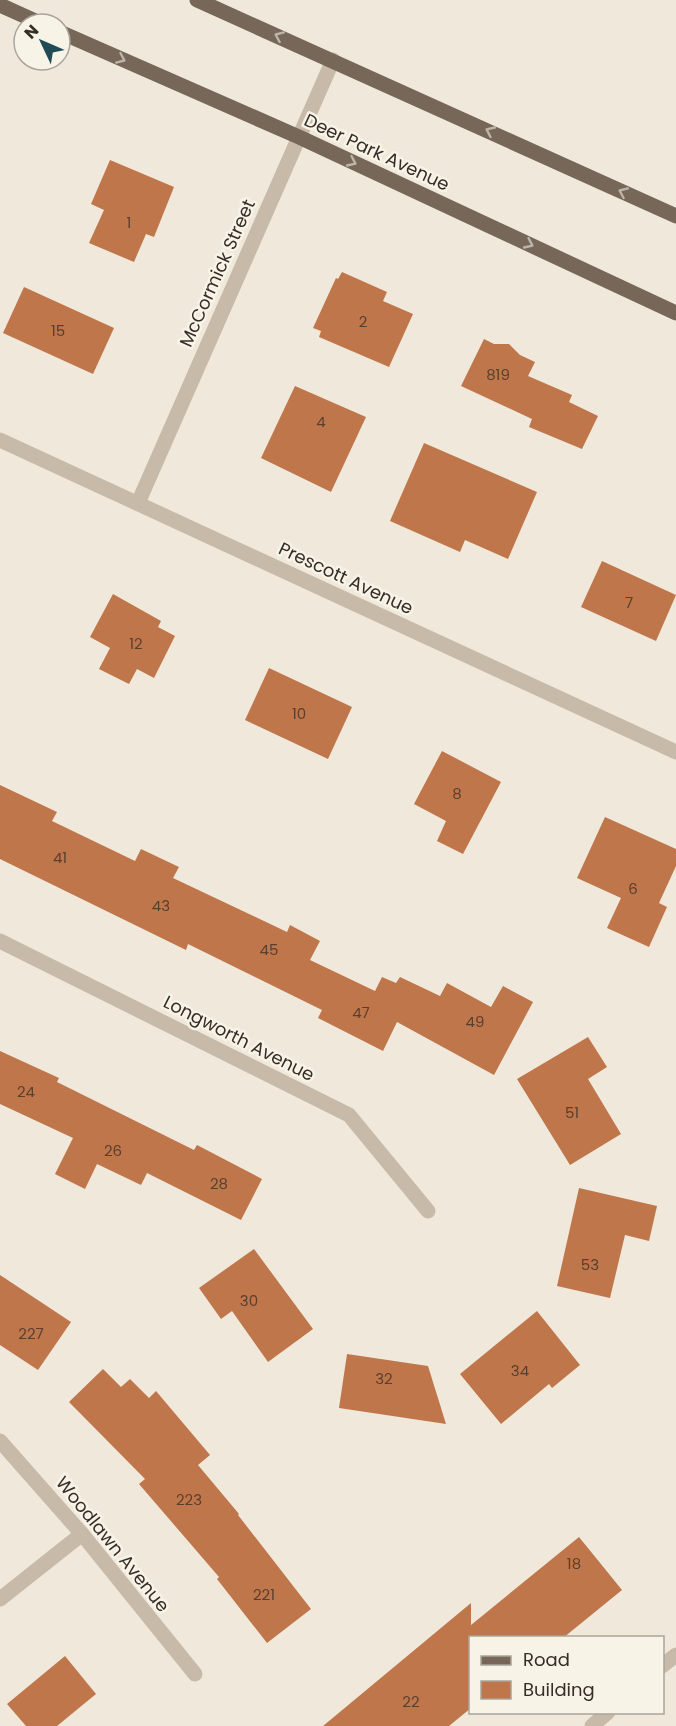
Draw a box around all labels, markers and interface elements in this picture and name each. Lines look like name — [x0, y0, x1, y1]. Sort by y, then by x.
north arrow — [12, 12, 72, 72]
text: N — [19, 20, 44, 44]
one-way arrow — [275, 32, 286, 44]
one-way arrow — [114, 51, 125, 63]
street label: Deer Park Avenue — [300, 107, 454, 197]
one-way arrow — [485, 127, 496, 139]
one-way arrow — [345, 154, 356, 166]
one-way arrow — [618, 187, 629, 199]
street label: McCormick Street — [173, 195, 261, 351]
house number: 1 — [127, 212, 131, 233]
one-way arrow — [522, 237, 533, 249]
house number: 2 — [359, 311, 367, 332]
house number: 15 — [51, 320, 65, 341]
house number: 819 — [486, 364, 510, 385]
house number: 4 — [316, 411, 326, 432]
street label: Prescott Avenue — [275, 536, 417, 620]
house number: 7 — [625, 592, 633, 613]
house number: 12 — [129, 633, 143, 654]
house number: 10 — [292, 703, 306, 724]
house number: 8 — [452, 783, 462, 804]
house number: 41 — [53, 847, 67, 868]
house number: 6 — [628, 878, 638, 899]
house number: 43 — [152, 895, 170, 916]
house number: 45 — [260, 939, 278, 960]
street label: Longworth Avenue — [159, 989, 319, 1087]
house number: 47 — [352, 1002, 370, 1023]
house number: 49 — [466, 1011, 484, 1032]
house number: 24 — [17, 1081, 35, 1102]
house number: 51 — [565, 1102, 579, 1123]
house number: 26 — [104, 1140, 122, 1161]
house number: 28 — [210, 1173, 228, 1194]
house number: 53 — [581, 1254, 599, 1275]
house number: 30 — [240, 1290, 258, 1311]
house number: 227 — [18, 1323, 44, 1344]
house number: 34 — [511, 1360, 529, 1381]
house number: 32 — [375, 1368, 393, 1389]
street label: Woodlawn Avenue — [50, 1471, 176, 1617]
house number: 223 — [176, 1489, 202, 1510]
house number: 18 — [567, 1553, 581, 1574]
house number: 221 — [253, 1584, 275, 1605]
legend — [469, 1636, 664, 1714]
text: Road — [523, 1647, 570, 1672]
text: Building — [523, 1677, 595, 1702]
house number: 22 — [402, 1691, 420, 1712]

